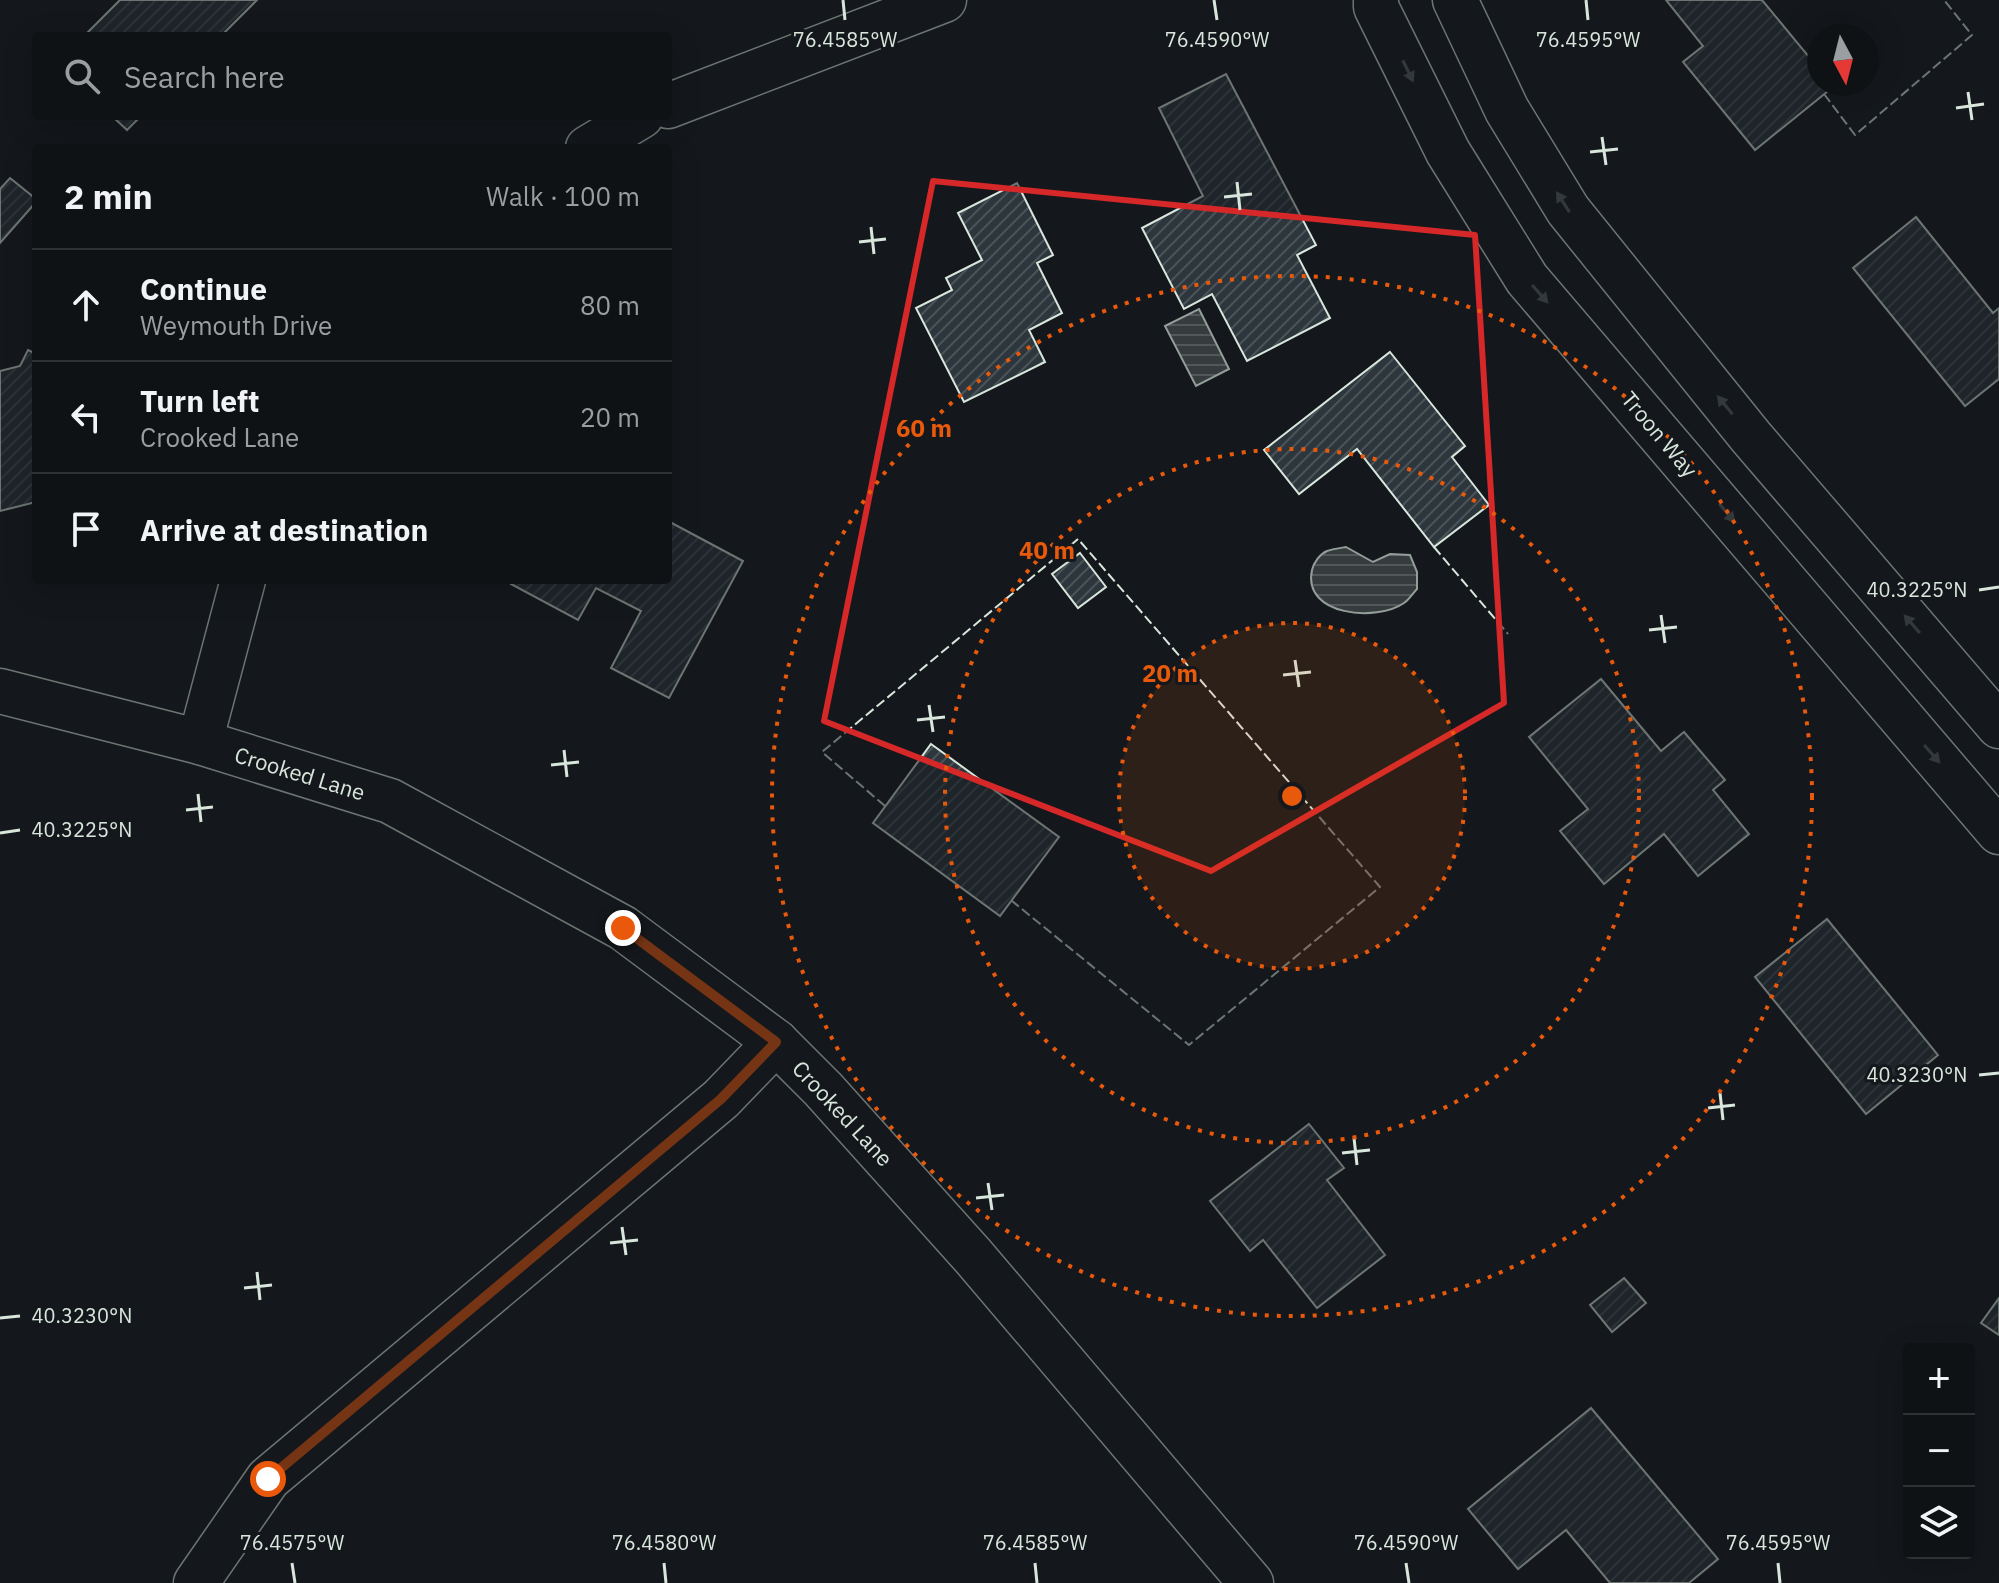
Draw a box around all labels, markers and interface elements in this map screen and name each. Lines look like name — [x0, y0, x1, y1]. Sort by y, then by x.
north arrow — [1807, 24, 1879, 96]
text: 76.4585°W — [793, 26, 897, 53]
text: 76.4590°W — [1165, 26, 1269, 53]
text: 76.4595°W — [1536, 26, 1640, 53]
search box — [32, 32, 672, 120]
icon: search — [60, 54, 104, 98]
text: Search here — [124, 57, 285, 96]
one-way arrow — [1401, 59, 1414, 82]
text: 2 min — [64, 174, 153, 218]
text: Walk · 100 m — [486, 179, 640, 213]
one-way arrow — [1557, 191, 1571, 213]
text: Continue — [140, 269, 267, 308]
icon: ahead — [64, 283, 108, 327]
one-way arrow — [1531, 283, 1548, 303]
text: 80 m — [580, 288, 640, 322]
text: Weymouth Drive — [140, 308, 332, 342]
text: Turn left — [140, 381, 259, 420]
street label: Troon Way — [1616, 385, 1705, 483]
icon: left — [64, 395, 108, 439]
one-way arrow — [1717, 395, 1734, 415]
text: 20 m — [580, 400, 640, 434]
text: 60 m — [896, 412, 952, 444]
text: Crooked Lane — [140, 420, 299, 454]
one-way arrow — [1718, 503, 1735, 523]
icon: arrive — [64, 507, 108, 551]
text: Arrive at destination — [140, 510, 428, 549]
text: 40 m — [1019, 534, 1075, 566]
text: 40.3225°N — [1867, 576, 1967, 603]
one-way arrow — [1904, 615, 1921, 635]
text: 20 m — [1142, 657, 1198, 689]
street label: Crooked Lane — [231, 739, 369, 807]
one-way arrow — [1923, 743, 1940, 763]
centre of rings — [1278, 782, 1306, 810]
text: 40.3225°N — [32, 816, 132, 843]
route end — [605, 910, 641, 946]
street label: Crooked Lane — [786, 1054, 900, 1172]
text: 40.3230°N — [1867, 1061, 1967, 1088]
text: 40.3230°N — [32, 1302, 132, 1329]
map controls — [1903, 1343, 1975, 1559]
button: + — [1903, 1343, 1975, 1415]
button: − — [1903, 1415, 1975, 1487]
route start — [250, 1461, 286, 1497]
button: layers — [1903, 1487, 1975, 1559]
text: 76.4575°W — [240, 1529, 344, 1556]
text: 76.4580°W — [612, 1529, 716, 1556]
text: 76.4585°W — [983, 1529, 1087, 1556]
text: 76.4590°W — [1354, 1529, 1458, 1556]
text: 76.4595°W — [1726, 1529, 1830, 1556]

